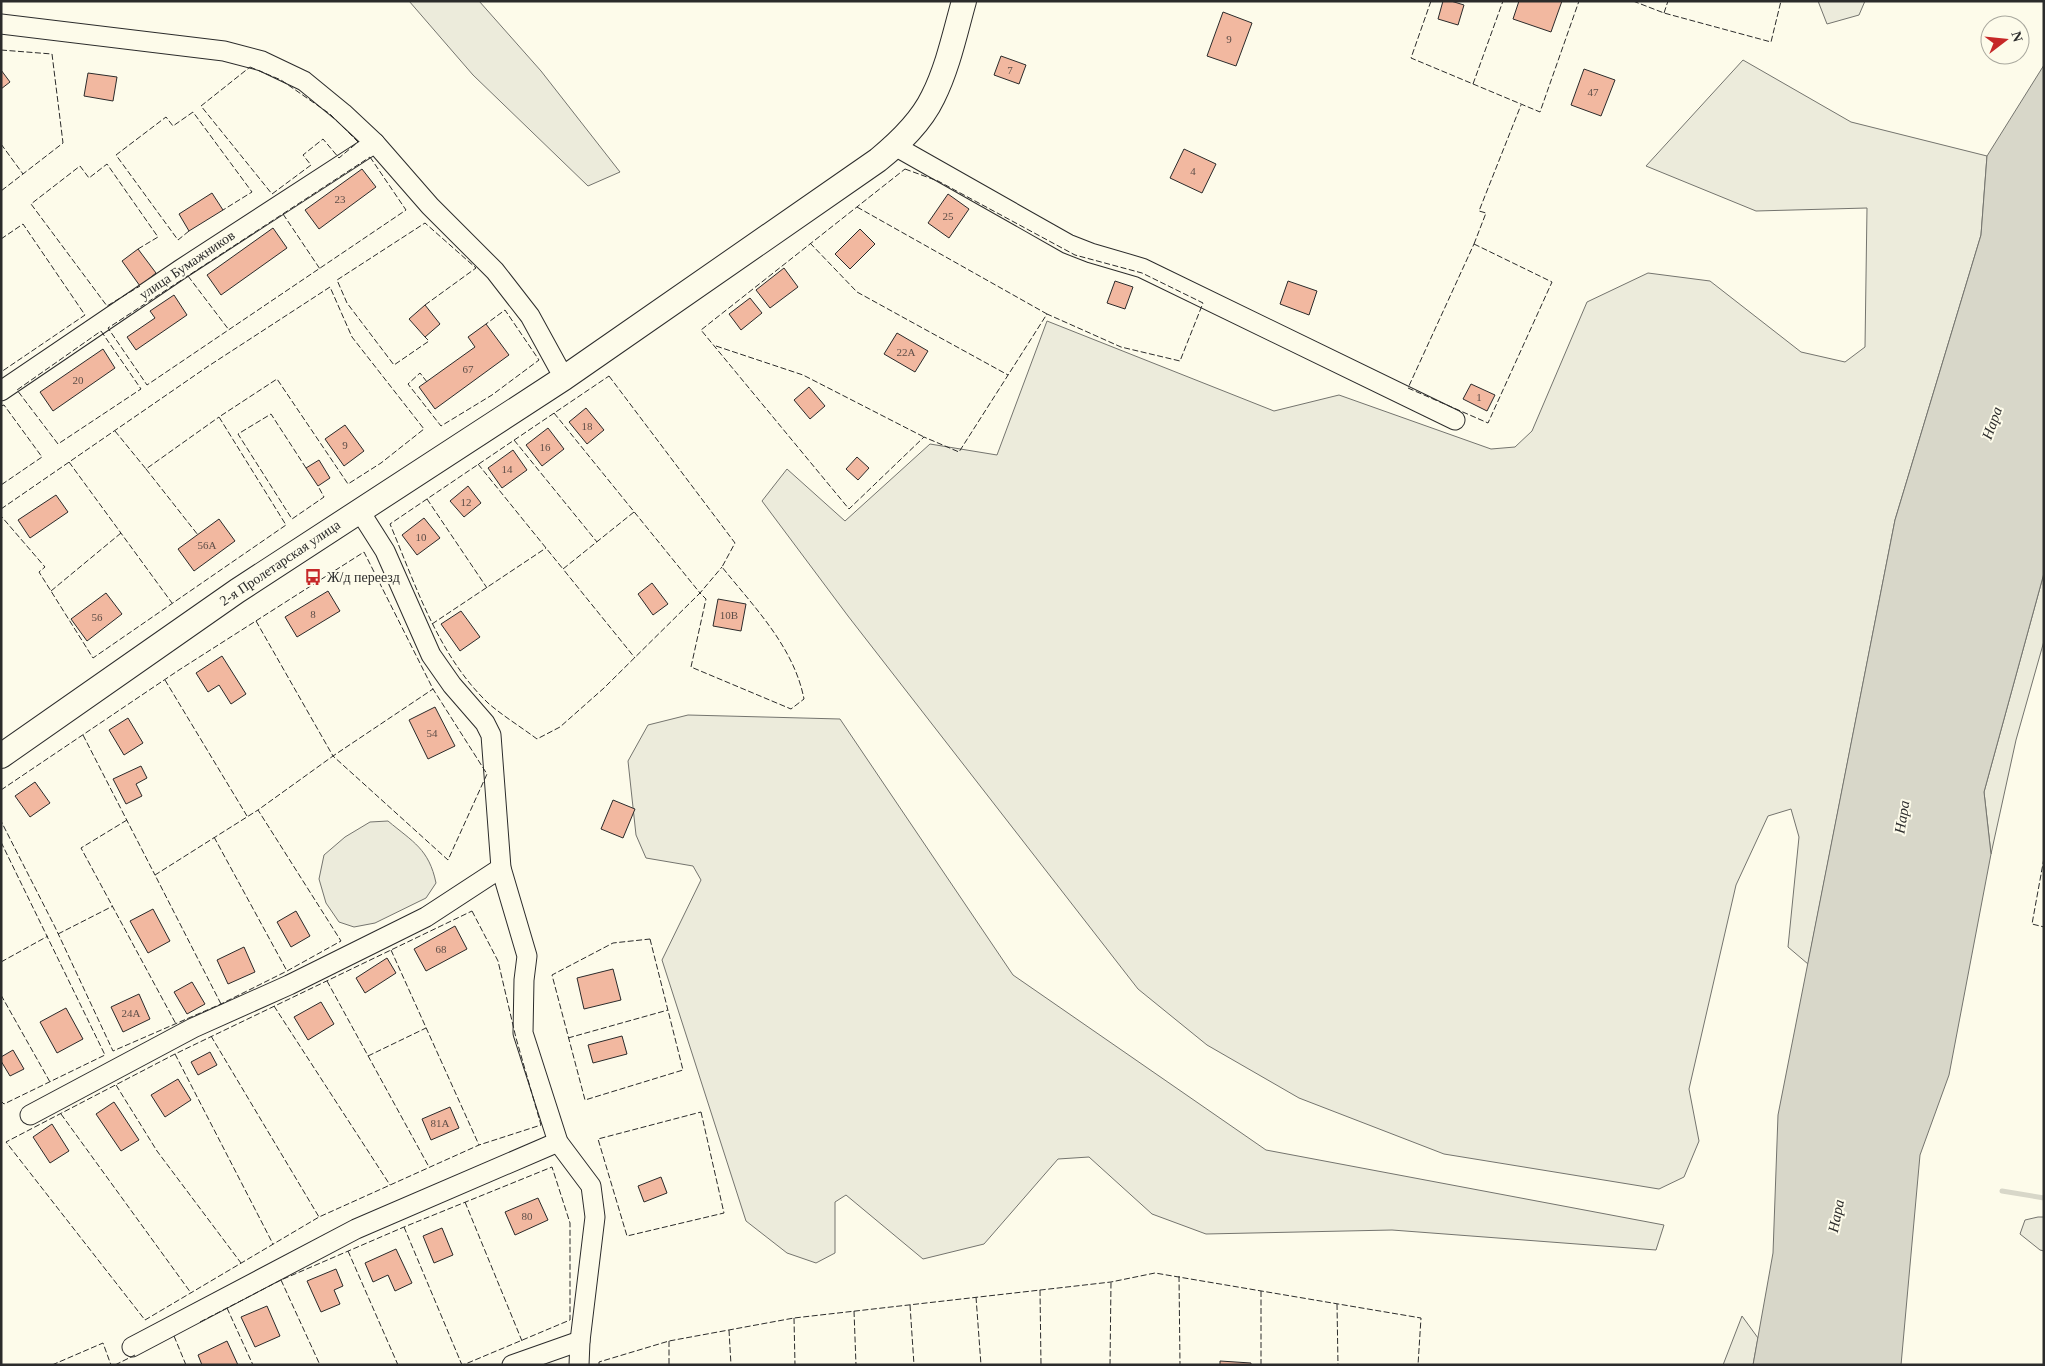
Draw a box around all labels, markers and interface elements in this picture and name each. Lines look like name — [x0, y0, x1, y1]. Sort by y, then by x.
north arrow — [1980, 15, 2030, 65]
text: N — [2008, 30, 2026, 43]
house number: 9 — [1226, 33, 1232, 45]
house number: 7 — [1007, 64, 1013, 76]
house number: 47 — [1588, 86, 1599, 98]
house number: 4 — [1190, 165, 1196, 177]
house number: 23 — [335, 193, 346, 205]
house number: 25 — [943, 210, 954, 222]
street label: улица Бумажников — [136, 227, 238, 303]
house number: 22А — [897, 346, 916, 358]
house number: 67 — [463, 363, 474, 375]
house number: 20 — [73, 374, 84, 386]
house number: 1 — [1476, 391, 1482, 403]
water label: Нара — [1978, 405, 2005, 442]
house number: 18 — [582, 420, 593, 432]
house number: 9 — [342, 439, 348, 451]
house number: 16 — [540, 441, 551, 453]
house number: 14 — [502, 463, 513, 475]
house number: 12 — [461, 496, 472, 508]
street label: 2-я Пролетарская улица — [217, 517, 344, 609]
house number: 10 — [416, 531, 427, 543]
house number: 56А — [198, 539, 217, 551]
bus stop icon: Ж/д переезд — [303, 567, 323, 587]
place label: Ж/д переезд — [327, 570, 400, 585]
house number: 8 — [310, 608, 316, 620]
house number: 10В — [720, 609, 738, 621]
house number: 56 — [92, 611, 103, 623]
house number: 54 — [427, 727, 438, 739]
water label: Нара — [1891, 799, 1913, 836]
house number: 68 — [436, 943, 447, 955]
house number: 24А — [122, 1007, 141, 1019]
house number: 81А — [431, 1117, 450, 1129]
water label: Нара — [1825, 1198, 1847, 1235]
house number: 80 — [522, 1210, 533, 1222]

